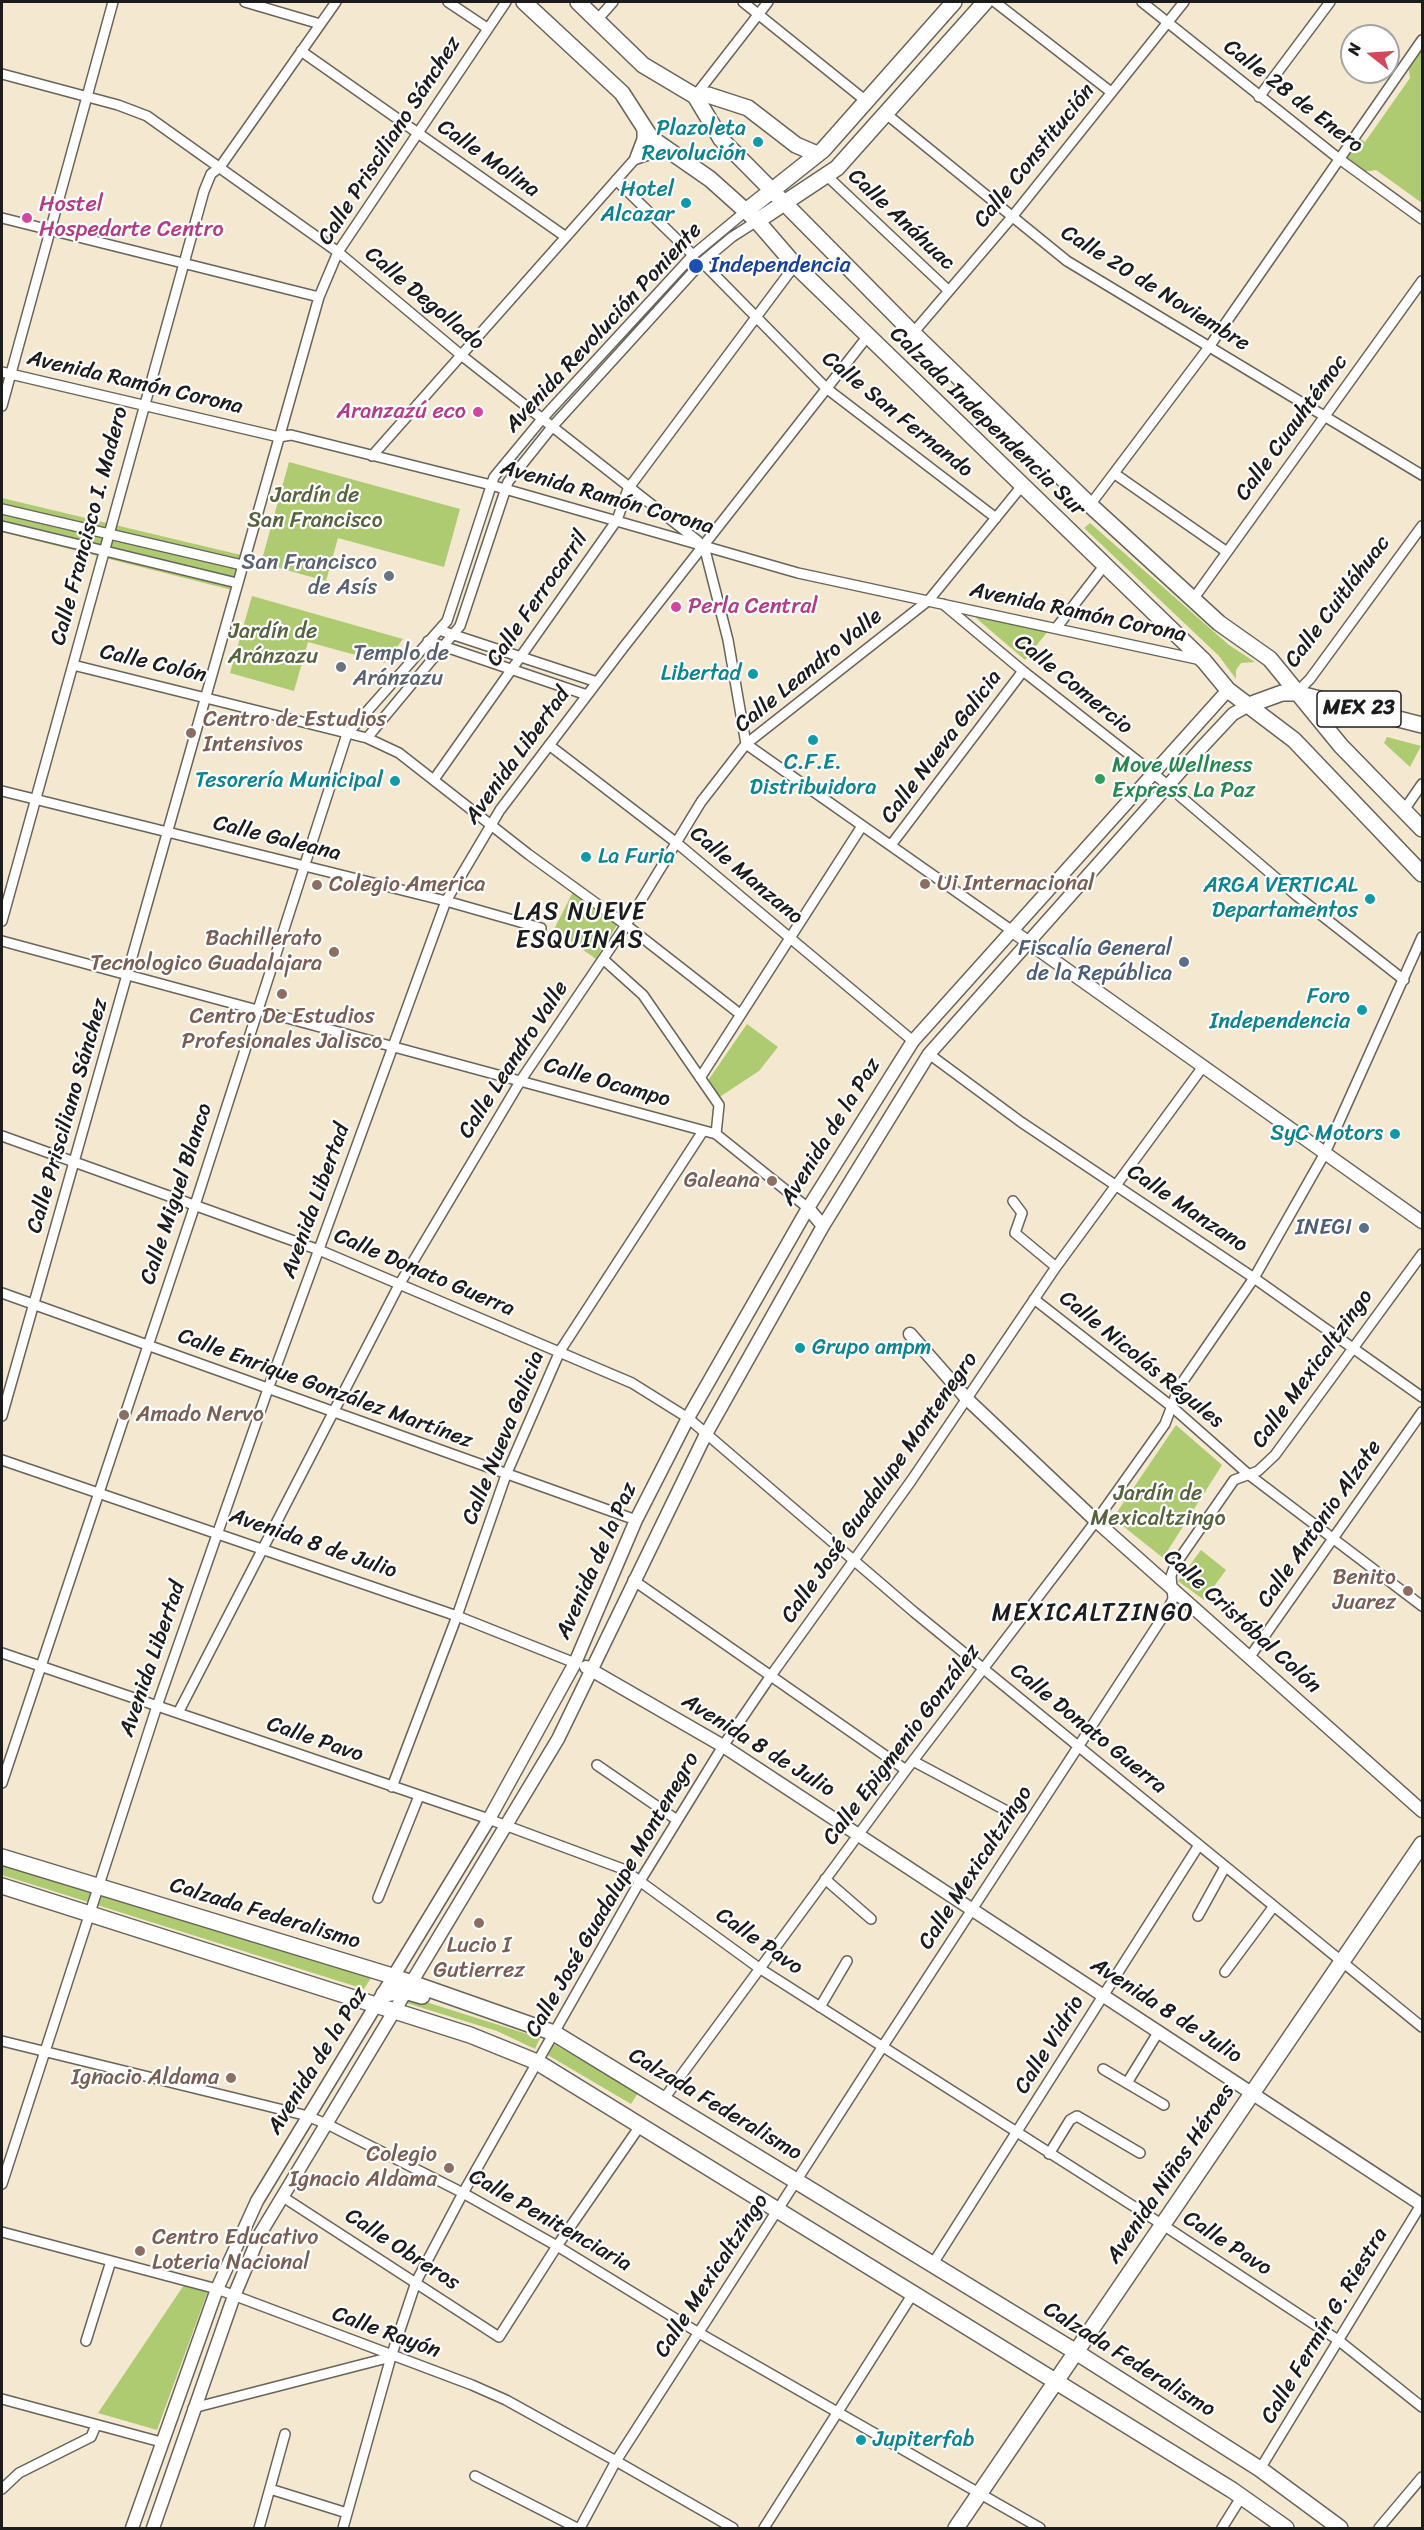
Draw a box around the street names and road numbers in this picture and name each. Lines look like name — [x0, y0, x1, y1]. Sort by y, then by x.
street label: Calle Prisciliano Sánchez — [313, 32, 467, 250]
street label: Calle 28 de Enero — [1218, 34, 1368, 160]
street label: Calle Constitución — [969, 79, 1101, 233]
street label: Calle Molina — [432, 114, 544, 204]
street label: Calle Anáhuac — [842, 164, 960, 276]
street label: Avenida Revolución Poniente — [500, 218, 708, 438]
street label: Calle 20 de Noviembre — [1056, 220, 1254, 358]
street label: Calle Degollado — [359, 242, 489, 356]
street label: Calzada Independencia Sur — [884, 322, 1090, 522]
street label: Avenida Ramón Corona — [25, 345, 245, 421]
street label: Calle San Fernando — [816, 346, 978, 484]
street label: Calle Cuauhtémoc — [1230, 350, 1354, 506]
street label: Calle Francisco I. Madero — [45, 404, 135, 648]
street label: Avenida Ramón Corona — [497, 455, 717, 541]
street label: Calle Ferrocarril — [482, 526, 594, 672]
street label: Calle Cuitláhuac — [1280, 531, 1396, 673]
street label: Avenida Ramón Corona — [968, 577, 1188, 649]
street label: Calle Leandro Valle — [730, 603, 888, 739]
street label: Calle Comercio — [1008, 629, 1138, 741]
street label: Calle Colón — [97, 639, 209, 689]
street label: Calle Nueva Galicia — [876, 665, 1008, 829]
street label: Avenida Libertad — [460, 683, 576, 829]
road number: MEX 23 — [1317, 691, 1401, 727]
street label: Calle Galeana — [210, 810, 344, 868]
street label: Calle Manzano — [684, 821, 808, 931]
street label: Calle Leandro Valle — [453, 976, 575, 1144]
street label: Calle Prisciliano Sánchez — [22, 996, 114, 1236]
street label: Calle Ocampo — [541, 1052, 673, 1114]
street label: Avenida de la Paz — [775, 1053, 887, 1211]
street label: Calle Miguel Blanco — [135, 1100, 219, 1288]
street label: Avenida Libertad — [276, 1120, 356, 1282]
street label: Calle Manzano — [1122, 1159, 1252, 1259]
street label: Calle Donato Guerra — [330, 1223, 518, 1323]
street label: Calle Mexicaltzingo — [1247, 1285, 1379, 1453]
street label: Calle Nicolás Régules — [1053, 1286, 1229, 1434]
street label: Calle Enrique González Martínez — [174, 1323, 476, 1455]
street label: Calle Nueva Galicia — [457, 1347, 551, 1529]
street label: Calle José Guadalupe Montenegro — [776, 1347, 984, 1629]
street label: Calle Antonio Alzate — [1252, 1435, 1388, 1613]
street label: Avenida de la Paz — [551, 1479, 643, 1643]
street label: Avenida 8 de Julio — [226, 1503, 400, 1585]
street label: Calle Cristóbal Colón — [1158, 1544, 1326, 1700]
street label: Avenida Libertad — [114, 1578, 192, 1740]
street label: Calle Epigmenio González — [818, 1639, 986, 1851]
street label: Calle Donato Guerra — [1004, 1658, 1172, 1800]
street label: Avenida 8 de Julio — [677, 1688, 839, 1804]
street label: Calle Pavo — [263, 1711, 367, 1769]
street label: Calle José Guadalupe Montenegro — [520, 1748, 706, 2042]
street label: Calle Mexicaltzingo — [913, 1781, 1039, 1955]
street label: Calzada Federalismo — [167, 1872, 363, 1956]
street label: Calle Pavo — [710, 1902, 808, 1982]
street label: Avenida 8 de Julio — [1085, 1952, 1247, 2070]
street label: Avenida de la Paz — [262, 1982, 374, 2140]
street label: Calle Vidrio — [1009, 1991, 1091, 2099]
street label: Calzada Federalismo — [623, 2043, 807, 2167]
street label: Avenida Niños Héroes — [1101, 2079, 1241, 2269]
street label: Calle Penitenciaria — [464, 2164, 636, 2278]
street label: Calle Mexicaltzingo — [649, 2189, 775, 2363]
street label: Calle Obreros — [340, 2203, 464, 2297]
street label: Calle Pavo — [1178, 2206, 1276, 2282]
street label: Calle Fermín G. Riestra — [1256, 2223, 1394, 2429]
street label: Calzada Federalismo — [1038, 2296, 1220, 2424]
street label: Calle Rayón — [328, 2301, 444, 2365]

